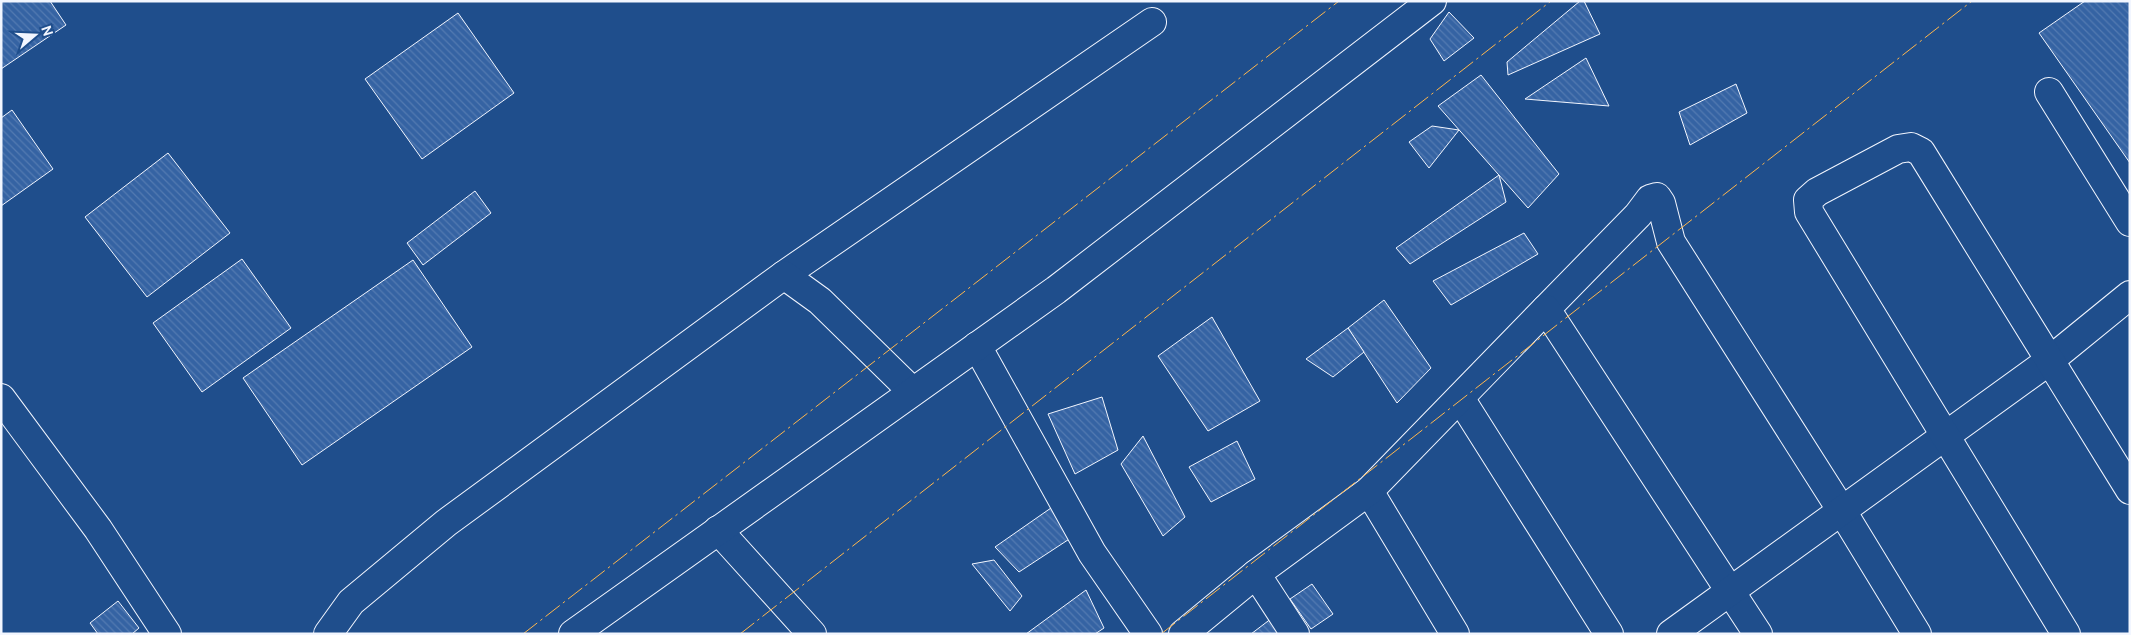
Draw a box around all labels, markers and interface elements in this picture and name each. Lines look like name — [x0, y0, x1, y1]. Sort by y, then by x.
north arrow — [10, 10, 60, 60]
text: N — [37, 23, 57, 38]

